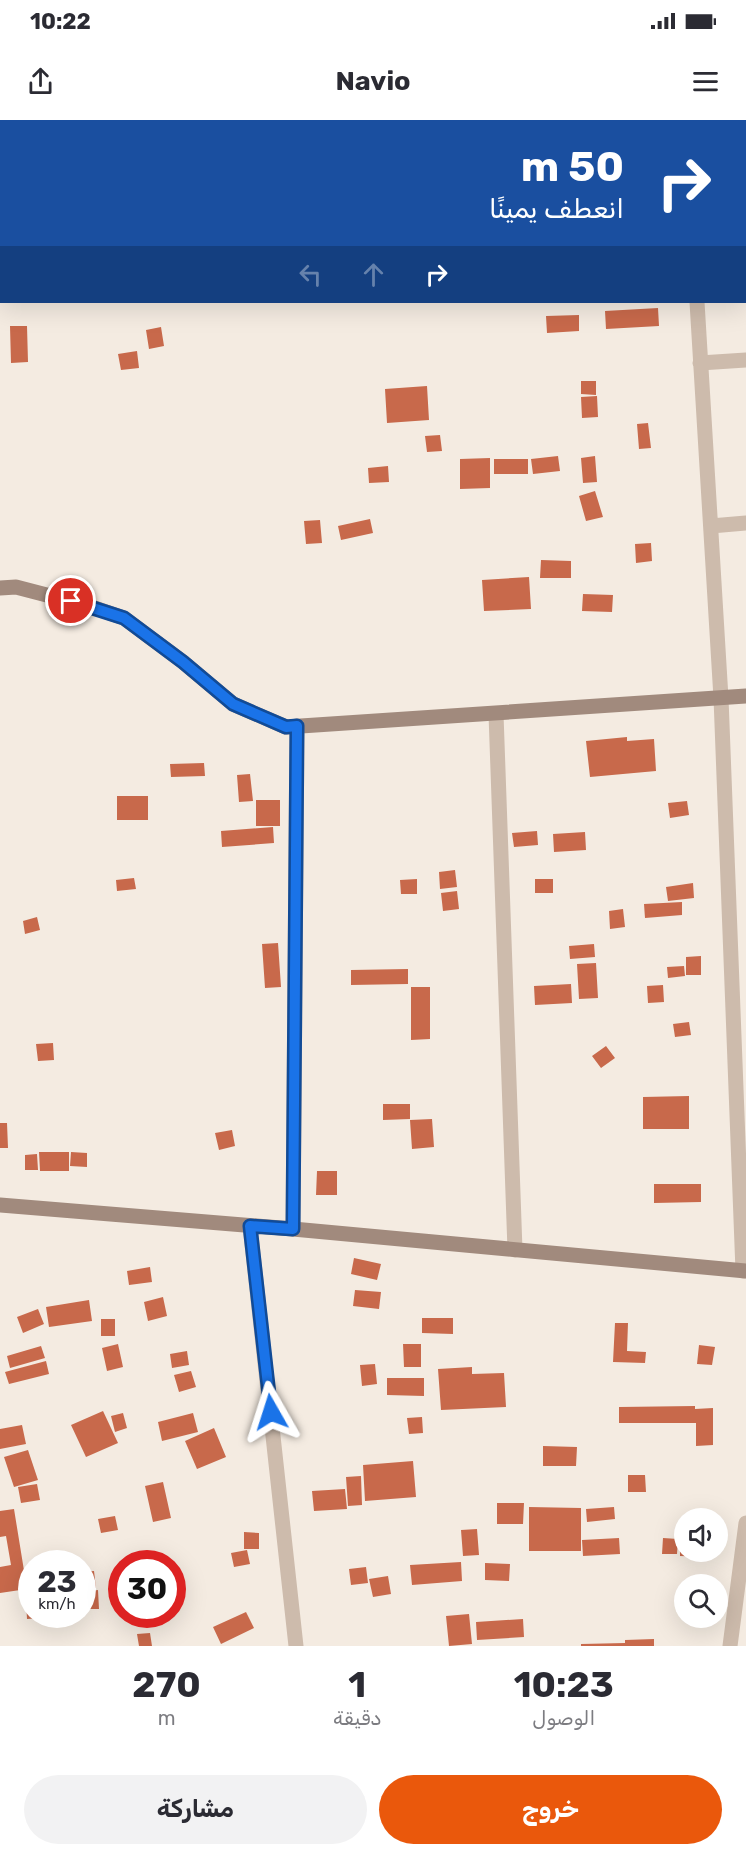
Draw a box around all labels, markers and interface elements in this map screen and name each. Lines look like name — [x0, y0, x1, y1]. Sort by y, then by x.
text: 10:22 — [30, 8, 91, 35]
icon: share — [24, 65, 57, 98]
text: Navio — [335, 65, 411, 97]
icon: menu — [689, 65, 722, 98]
text: 50 m — [521, 142, 624, 192]
icon: right — [645, 144, 723, 222]
text: انعطف يمينًا — [489, 193, 624, 225]
icon: left — [294, 258, 327, 291]
icon: ahead — [357, 258, 390, 291]
icon: right — [420, 258, 453, 291]
pin — [45, 575, 96, 626]
icon: arrive — [54, 584, 87, 617]
position arrow — [239, 1380, 303, 1444]
map controls — [674, 1508, 728, 1628]
button: sound — [674, 1508, 728, 1562]
speed limit sign: 30 — [108, 1550, 186, 1628]
text: 23 — [37, 1564, 77, 1600]
button: search — [674, 1574, 728, 1628]
text: km/h — [38, 1595, 76, 1613]
text: 270 — [132, 1663, 201, 1706]
text: 1 — [348, 1663, 366, 1706]
text: 10:23 — [514, 1663, 614, 1706]
text: m — [158, 1706, 175, 1730]
text: دقيقة — [333, 1706, 381, 1730]
text: الوصول — [532, 1706, 595, 1730]
button: مشاركة — [24, 1775, 367, 1844]
button: خروج — [379, 1775, 722, 1844]

